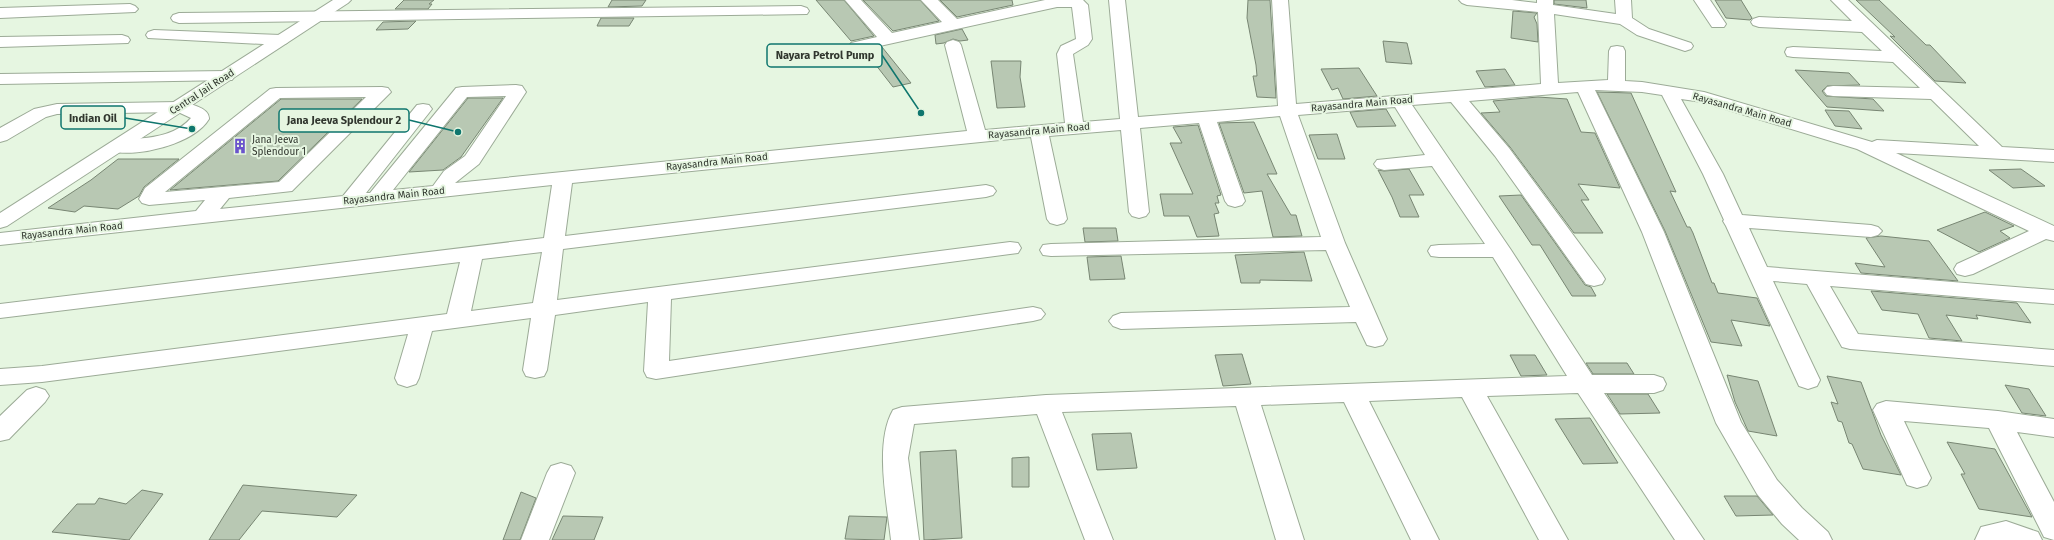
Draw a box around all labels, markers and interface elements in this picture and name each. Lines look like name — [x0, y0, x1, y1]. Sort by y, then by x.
callout: Nayara Petrol Pump — [767, 44, 882, 67]
text: Nayara Petrol Pump — [776, 49, 875, 62]
street label: Central Jail Road — [167, 67, 237, 117]
street label: Rayasandra Main Road — [1691, 90, 1793, 130]
street label: Rayasandra Main Road — [1310, 94, 1414, 114]
callout: Indian Oil — [61, 106, 125, 129]
callout: Jana Jeeva Splendour 2 — [279, 109, 409, 132]
text: Indian Oil — [69, 112, 118, 125]
text: Jana Jeeva Splendour 2 — [286, 114, 402, 127]
street label: Rayasandra Main Road — [987, 121, 1091, 141]
place label: Jana Jeeva Splendour 1 — [252, 134, 306, 158]
building icon: Jana Jeeva Splendour 1 — [231, 137, 249, 155]
street label: Rayasandra Main Road — [665, 151, 769, 173]
street label: Rayasandra Main Road — [342, 185, 446, 207]
street label: Rayasandra Main Road — [20, 220, 124, 242]

